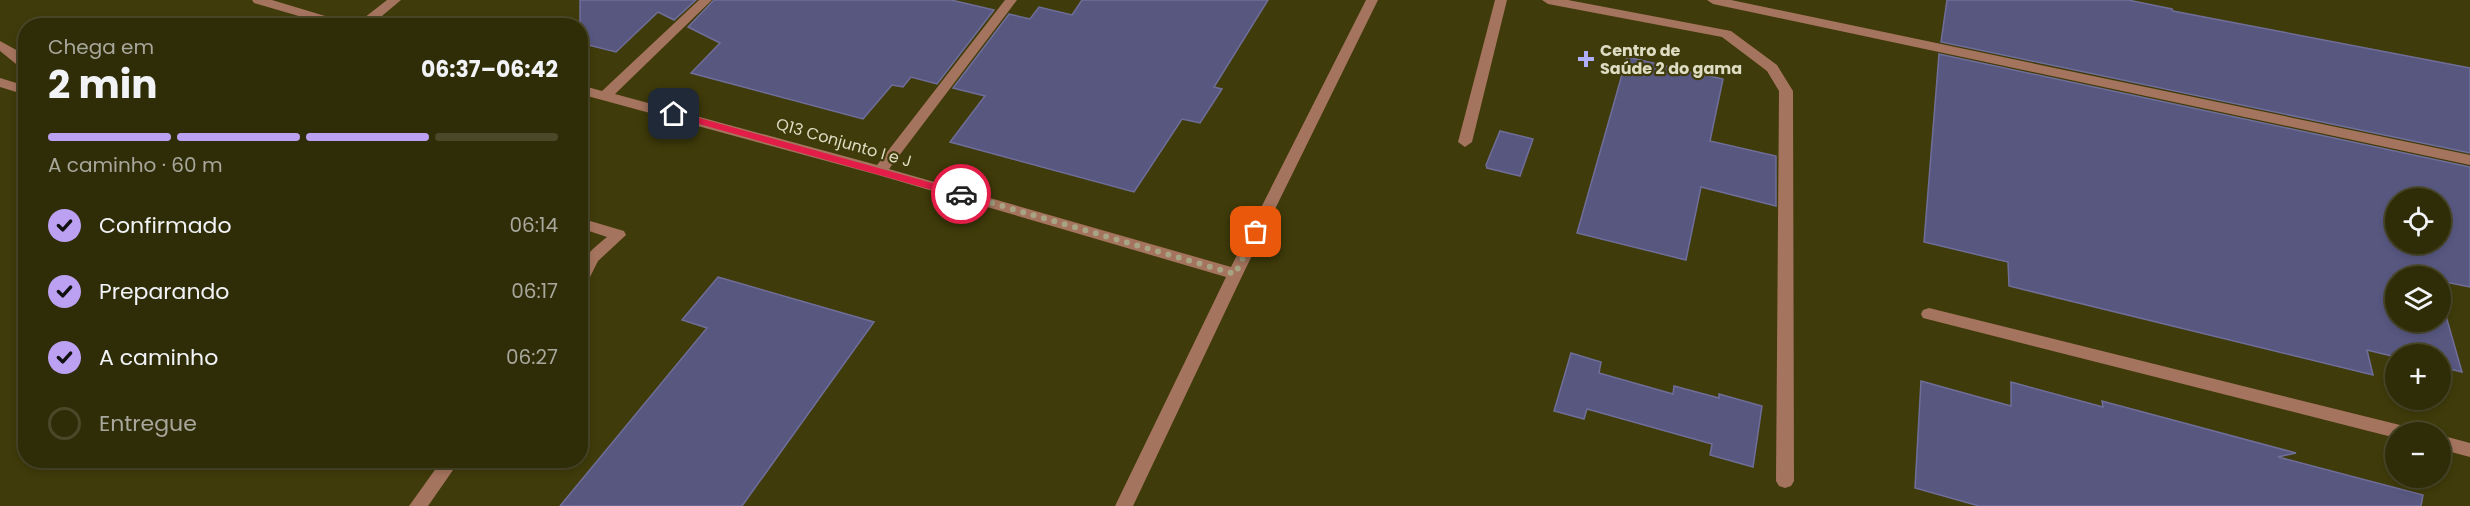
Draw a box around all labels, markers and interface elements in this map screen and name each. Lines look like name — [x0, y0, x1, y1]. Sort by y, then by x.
text: Chega em — [48, 33, 154, 61]
place label: Centro de Saúde 2 do gama — [1600, 39, 1742, 80]
marker: Centro de Saúde 2 do gama — [1577, 50, 1595, 68]
text: 06:37–06:42 — [421, 54, 558, 85]
text: 2 min — [48, 57, 158, 112]
pin — [648, 88, 699, 139]
icon: home — [657, 97, 690, 130]
street label: Q13 Conjunto I e J — [773, 112, 914, 173]
text: A caminho · 60 m — [48, 151, 223, 179]
courier — [931, 164, 991, 224]
icon: car — [945, 178, 978, 211]
map controls — [2385, 188, 2451, 488]
button: locate — [2385, 188, 2451, 254]
pin — [1230, 206, 1281, 257]
icon: check — [48, 209, 81, 242]
text: Confirmado — [99, 210, 232, 241]
text: 06:14 — [510, 211, 558, 239]
icon: bag — [1239, 215, 1272, 248]
button: layers — [2385, 266, 2451, 332]
icon: check — [48, 275, 81, 308]
text: Preparando — [99, 276, 229, 307]
text: 06:17 — [511, 277, 558, 305]
icon: check — [48, 341, 81, 374]
text: A caminho — [99, 342, 218, 373]
text: 06:27 — [506, 343, 558, 371]
button: + — [2385, 344, 2451, 410]
text: Entregue — [99, 408, 197, 439]
button: − — [2385, 422, 2451, 488]

